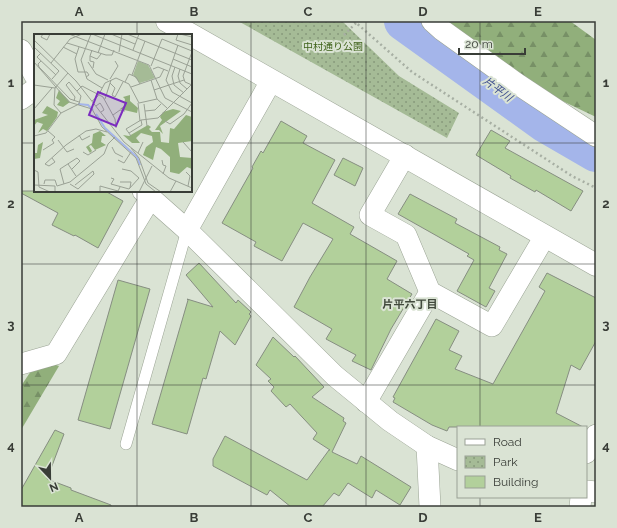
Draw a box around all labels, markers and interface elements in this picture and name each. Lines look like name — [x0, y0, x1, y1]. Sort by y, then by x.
text: A — [75, 4, 84, 19]
text: B — [190, 4, 199, 19]
text: C — [304, 4, 313, 19]
text: D — [418, 4, 428, 19]
text: E — [534, 4, 542, 19]
scale bar — [459, 30, 525, 56]
inset map — [34, 34, 192, 192]
text: 20 m — [465, 37, 493, 51]
park label: 中村通り公園 — [303, 41, 363, 52]
water label: 片平川 — [481, 74, 516, 105]
text: 1 — [8, 75, 15, 90]
text: 1 — [603, 75, 610, 90]
text: 2 — [7, 196, 15, 211]
text: 2 — [602, 196, 610, 211]
district label: 片平六丁目 — [383, 298, 438, 311]
text: 3 — [7, 317, 15, 332]
text: 3 — [602, 317, 610, 332]
legend — [457, 426, 587, 498]
text: Road — [493, 435, 522, 449]
text: 4 — [7, 438, 15, 453]
text: 4 — [602, 438, 610, 453]
text: Park — [493, 455, 518, 469]
north arrow — [30, 458, 70, 498]
text: Building — [493, 475, 539, 489]
text: N — [47, 479, 60, 494]
text: A — [75, 510, 84, 525]
text: B — [190, 510, 199, 525]
text: C — [304, 510, 313, 525]
text: D — [418, 510, 428, 525]
text: E — [534, 510, 542, 525]

